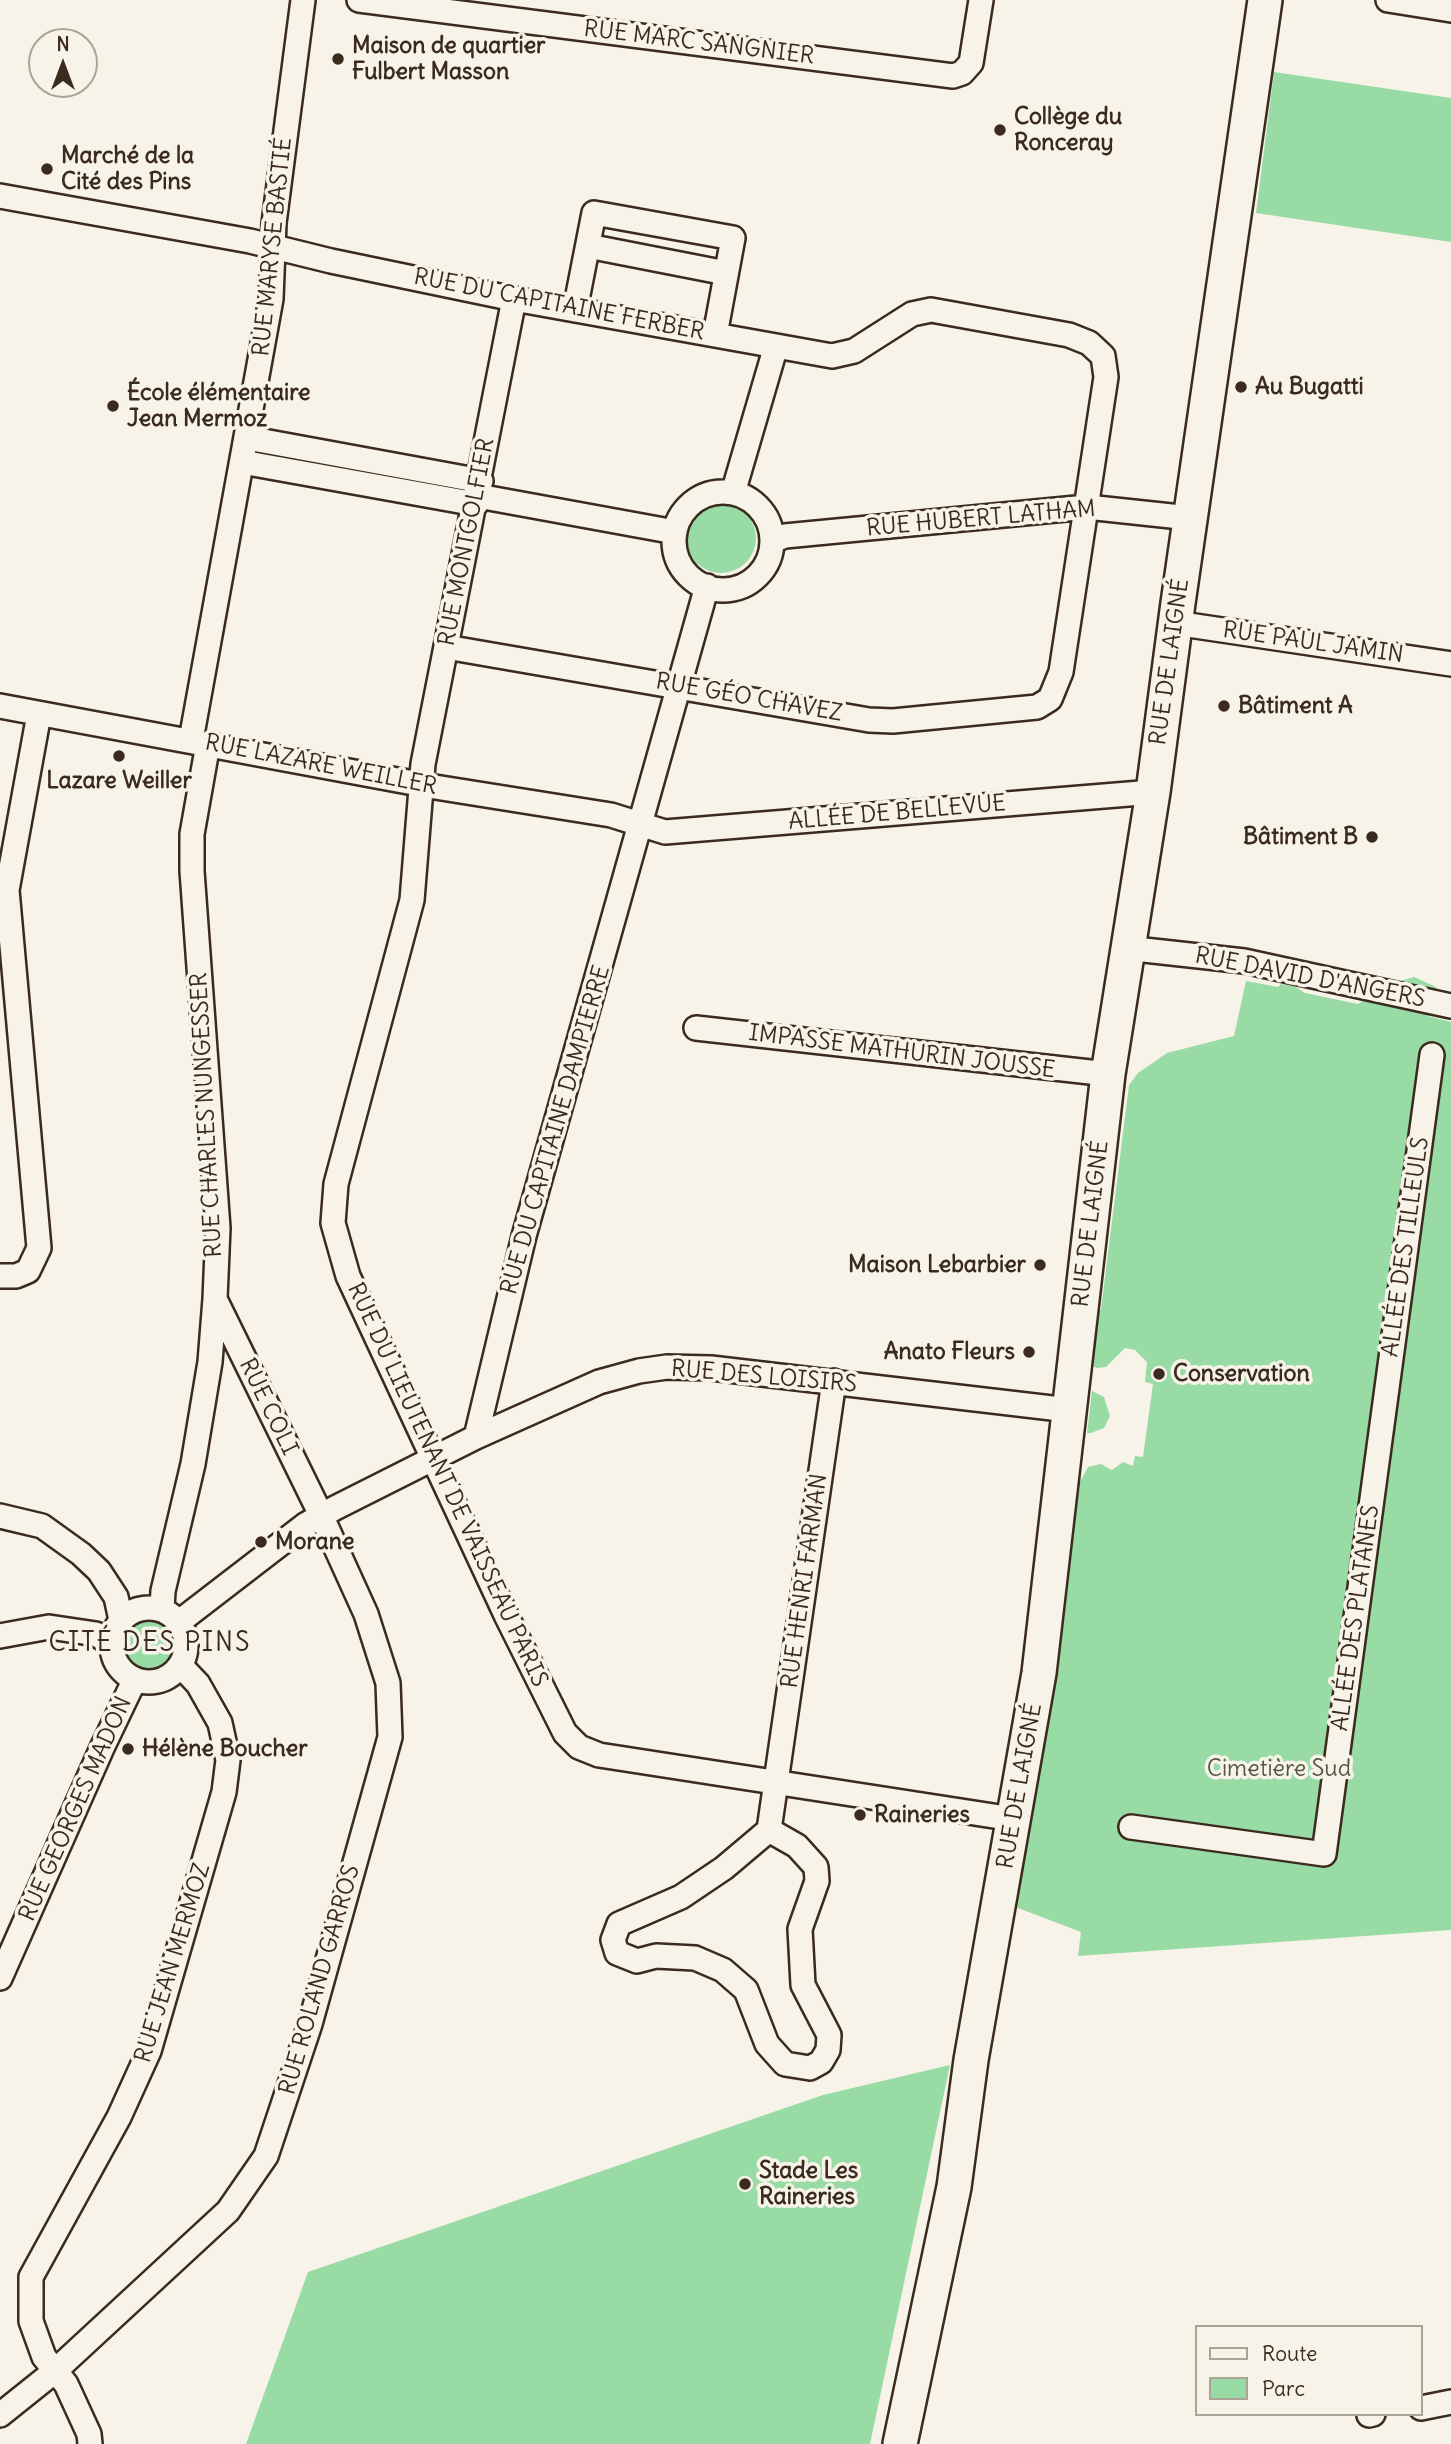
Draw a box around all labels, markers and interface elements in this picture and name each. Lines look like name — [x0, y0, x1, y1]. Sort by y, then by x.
street label: RUE MARC SANGNIER — [582, 15, 816, 71]
north arrow — [28, 28, 98, 98]
text: N — [56, 32, 70, 56]
place label: Maison de quartier Fulbert Masson — [352, 32, 545, 86]
marker: Maison de quartier Fulbert Masson — [330, 51, 346, 67]
place label: Collège du Ronceray — [1014, 103, 1122, 157]
marker: Collège du Ronceray — [992, 122, 1008, 138]
street label: RUE MARYSE BASTIÉ — [248, 136, 298, 358]
place label: Marché de la Cité des Pins — [61, 142, 194, 196]
marker: Marché de la Cité des Pins — [39, 161, 55, 177]
street label: RUE DU CAPITAINE FERBER — [411, 263, 707, 347]
place label: Au Bugatti — [1255, 373, 1364, 401]
place label: École élémentaire Jean Mermoz — [127, 379, 310, 433]
marker: Au Bugatti — [1233, 379, 1249, 395]
marker: École élémentaire Jean Mermoz — [105, 398, 121, 414]
street label: RUE MONTGOLFIER — [433, 436, 501, 648]
street label: RUE HUBERT LATHAM — [865, 495, 1097, 543]
street label: RUE DE LAIGNÉ — [1145, 577, 1195, 747]
street label: RUE PAUL JAMIN — [1221, 617, 1405, 669]
street label: RUE GÉO CHAVEZ — [654, 668, 844, 728]
place label: Bâtiment A — [1238, 692, 1353, 720]
marker: Bâtiment A — [1216, 698, 1232, 714]
street label: RUE LAZARE WEILLER — [203, 729, 439, 801]
marker: Lazare Weiller — [111, 748, 127, 764]
place label: Lazare Weiller — [46, 767, 192, 795]
street label: ALLÉE DE BELLEVUE — [787, 790, 1007, 836]
place label: Bâtiment B — [1243, 823, 1358, 851]
marker: Bâtiment B — [1364, 829, 1380, 845]
street label: RUE DAVID D'ANGERS — [1193, 942, 1427, 1014]
street label: RUE DU CAPITAINE DAMPIERRE — [496, 962, 616, 1298]
street label: RUE CHARLES NUNGESSER — [186, 972, 228, 1258]
street label: IMPASSE MATHURIN JOUSSE — [747, 1020, 1057, 1084]
street label: ALLÉE DES TILLEULS — [1377, 1135, 1435, 1359]
street label: RUE DE LAIGNÉ — [1067, 1139, 1115, 1309]
place label: Maison Lebarbier — [848, 1251, 1026, 1279]
marker: Maison Lebarbier — [1032, 1257, 1048, 1273]
street label: RUE DU LIEUTENANT DE VAISSEAU PARIS — [341, 1279, 553, 1691]
place label: Anato Fleurs — [884, 1338, 1015, 1366]
marker: Anato Fleurs — [1021, 1344, 1037, 1360]
street label: RUE COLI — [233, 1354, 303, 1460]
street label: RUE DES LOISIRS — [670, 1355, 858, 1399]
place label: Conservation — [1173, 1360, 1310, 1388]
marker: Conservation — [1151, 1366, 1167, 1382]
street label: RUE HENRI FARMAN — [776, 1472, 834, 1690]
street label: ALLÉE DES PLATANES — [1326, 1503, 1386, 1733]
place label: Morane — [275, 1528, 354, 1556]
marker: Morane — [253, 1534, 269, 1550]
district label: CITÉ DES PINS — [50, 1628, 250, 1660]
street label: RUE GEORGES MADON — [14, 1692, 138, 1926]
street label: RUE DE LAIGNÉ — [992, 1701, 1048, 1871]
place label: Hélène Boucher — [142, 1735, 308, 1763]
marker: Hélène Boucher — [120, 1741, 136, 1757]
park label: Cimetière Sud — [1207, 1755, 1351, 1783]
place label: Raineries — [874, 1801, 970, 1829]
marker: Raineries — [852, 1807, 868, 1823]
street label: RUE JEAN MERMOZ — [130, 1860, 216, 2066]
street label: RUE ROLAND GARROS — [274, 1862, 366, 2098]
place label: Stade Les Raineries — [759, 2157, 858, 2211]
marker: Stade Les Raineries — [737, 2176, 753, 2192]
legend — [1196, 2325, 1423, 2416]
text: Route — [1262, 2340, 1317, 2367]
text: Parc — [1262, 2375, 1305, 2402]

